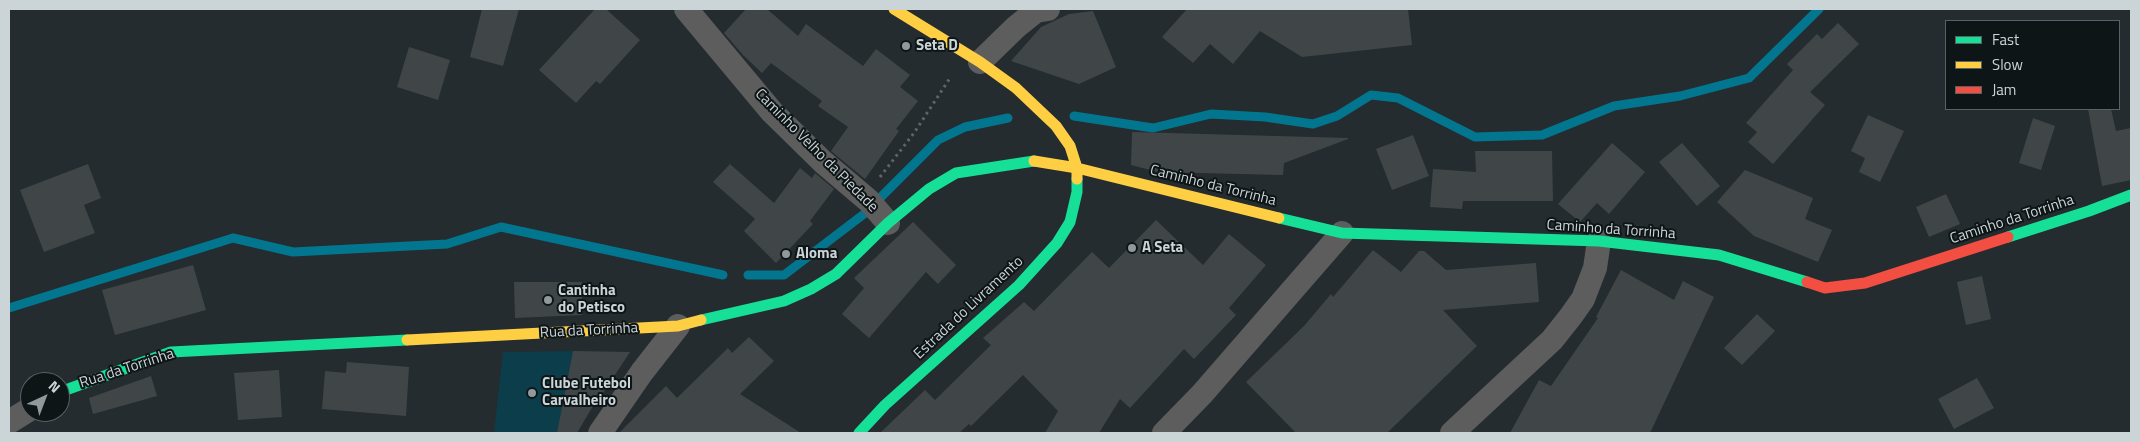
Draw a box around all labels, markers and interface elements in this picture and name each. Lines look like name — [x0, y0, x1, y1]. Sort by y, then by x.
legend — [1945, 20, 2120, 110]
text: Fast — [1992, 28, 2019, 51]
place label: Seta D — [916, 37, 958, 55]
marker: Seta D — [900, 40, 912, 52]
text: Slow — [1992, 53, 2023, 76]
text: Jam — [1992, 78, 2016, 101]
street label: Caminho Velho da Piedade — [751, 86, 881, 216]
street label: Caminho da Torrinha — [1148, 162, 1278, 210]
street label: Caminho da Torrinha — [1948, 191, 2076, 249]
street label: Caminho da Torrinha — [1546, 217, 1676, 243]
place label: A Seta — [1142, 239, 1183, 257]
marker: A Seta — [1126, 242, 1138, 254]
place label: Aloma — [796, 245, 837, 263]
marker: Aloma — [780, 248, 792, 260]
street label: Estrada do Livramento — [911, 253, 1027, 363]
place label: Cantinha do Petisco — [558, 282, 625, 317]
marker: Cantinha do Petisco — [542, 294, 554, 306]
street label: Rua da Torrinha — [539, 319, 639, 343]
street label: Rua da Torrinha — [77, 345, 177, 393]
north arrow — [20, 372, 70, 422]
text: N — [44, 375, 66, 397]
place label: Clube Futebol Carvalheiro — [542, 375, 631, 410]
marker: Clube Futebol Carvalheiro — [526, 387, 538, 399]

